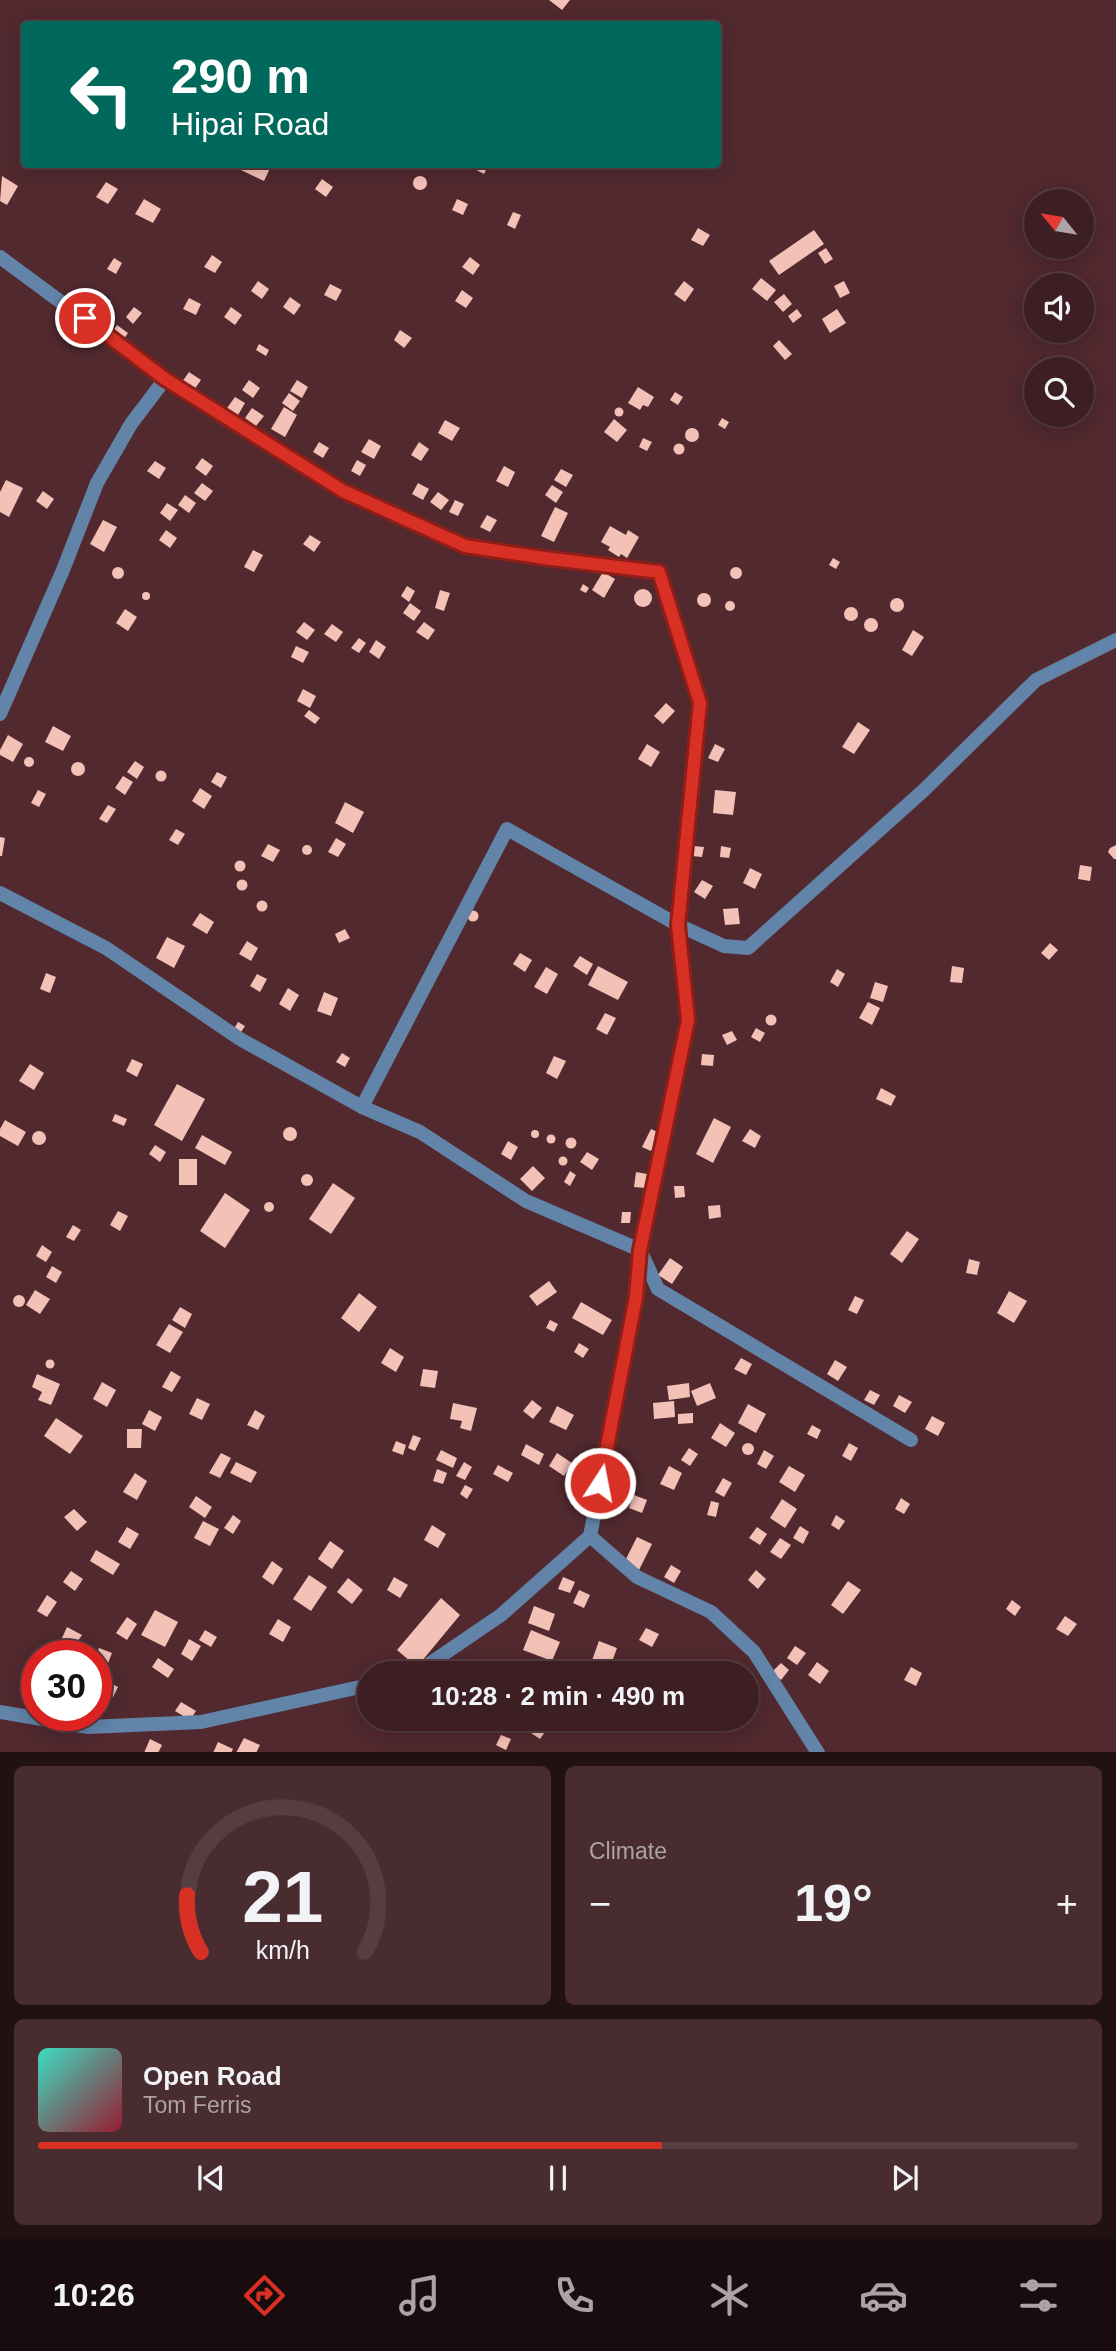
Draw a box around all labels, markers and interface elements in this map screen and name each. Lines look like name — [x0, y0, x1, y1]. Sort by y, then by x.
icon: left — [56, 49, 147, 140]
text: 290 m — [171, 49, 310, 103]
text: Hipai Road — [171, 106, 329, 142]
north arrow — [1024, 189, 1094, 259]
map controls — [1024, 189, 1094, 427]
button: sound — [1024, 273, 1094, 343]
pin — [55, 288, 115, 348]
icon: arrive — [66, 299, 104, 337]
button: search — [1024, 357, 1094, 427]
position arrow — [563, 1446, 637, 1520]
speed limit sign: 30 — [21, 1640, 112, 1731]
text: 10:28 · 2 min · 490 m — [431, 1681, 685, 1711]
text: Climate — [589, 1838, 667, 1864]
text: 21 — [242, 1856, 323, 1937]
text: 19° — [794, 1874, 873, 1932]
text: − — [589, 1883, 611, 1925]
text: + — [1056, 1883, 1078, 1925]
text: km/h — [255, 1935, 310, 1963]
text: Open Road — [143, 2061, 282, 2091]
text: Tom Ferris — [143, 2092, 252, 2118]
icon: previous — [192, 2159, 230, 2197]
icon: pause — [539, 2159, 577, 2197]
icon: next — [886, 2159, 924, 2197]
icon: directions — [240, 2271, 289, 2320]
icon: music — [395, 2271, 444, 2320]
icon: phone — [550, 2271, 599, 2320]
icon: climate — [705, 2271, 754, 2320]
icon: car — [859, 2271, 908, 2320]
icon: filters — [1014, 2271, 1063, 2320]
text: 10:26 — [53, 2277, 135, 2313]

